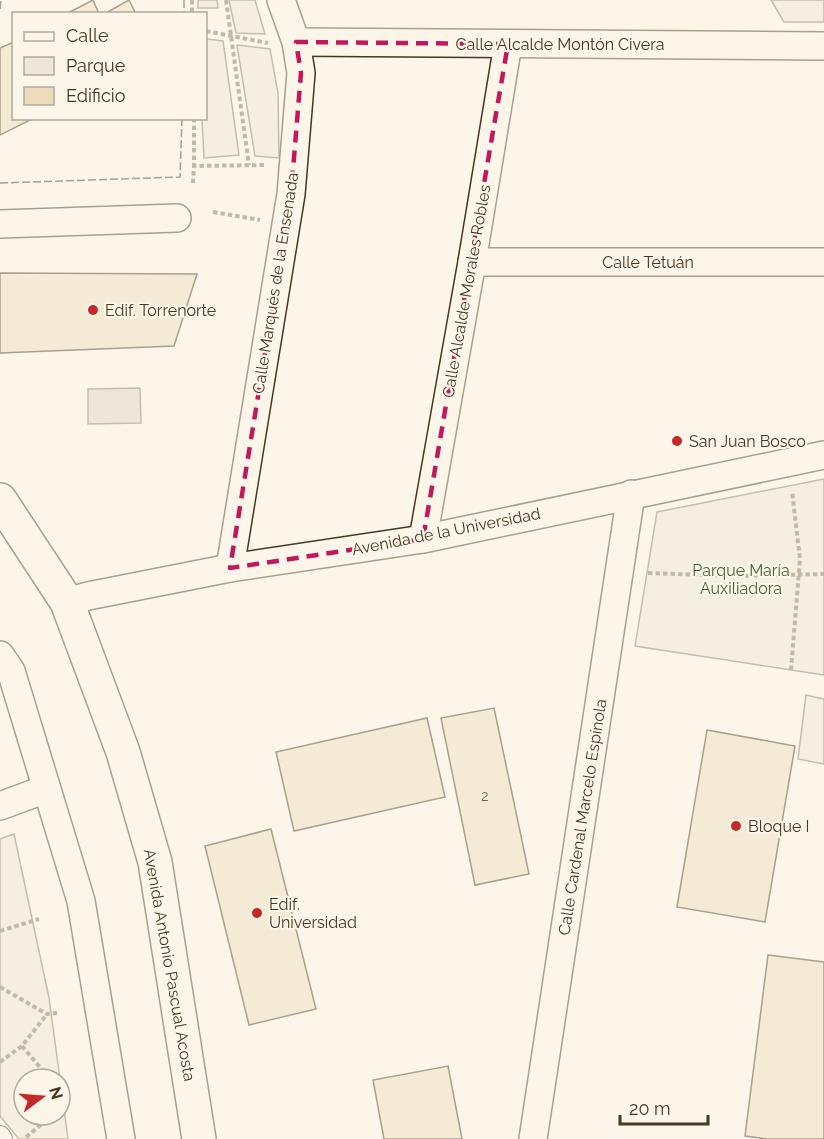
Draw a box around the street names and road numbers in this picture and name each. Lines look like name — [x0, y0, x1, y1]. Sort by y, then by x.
street label: Calle Alcalde Montón Civera — [455, 35, 665, 54]
street label: Calle Marqués de la Ensenada — [249, 171, 302, 395]
street label: Calle Alcalde Morales Robles — [438, 183, 495, 399]
street label: Calle Tetuán — [602, 253, 694, 272]
street label: Avenida de la Universidad — [350, 504, 542, 559]
street label: Calle Cardenal Marcelo Espínola — [554, 698, 611, 937]
street label: Avenida Antonio Pascual Acosta — [140, 847, 199, 1083]

